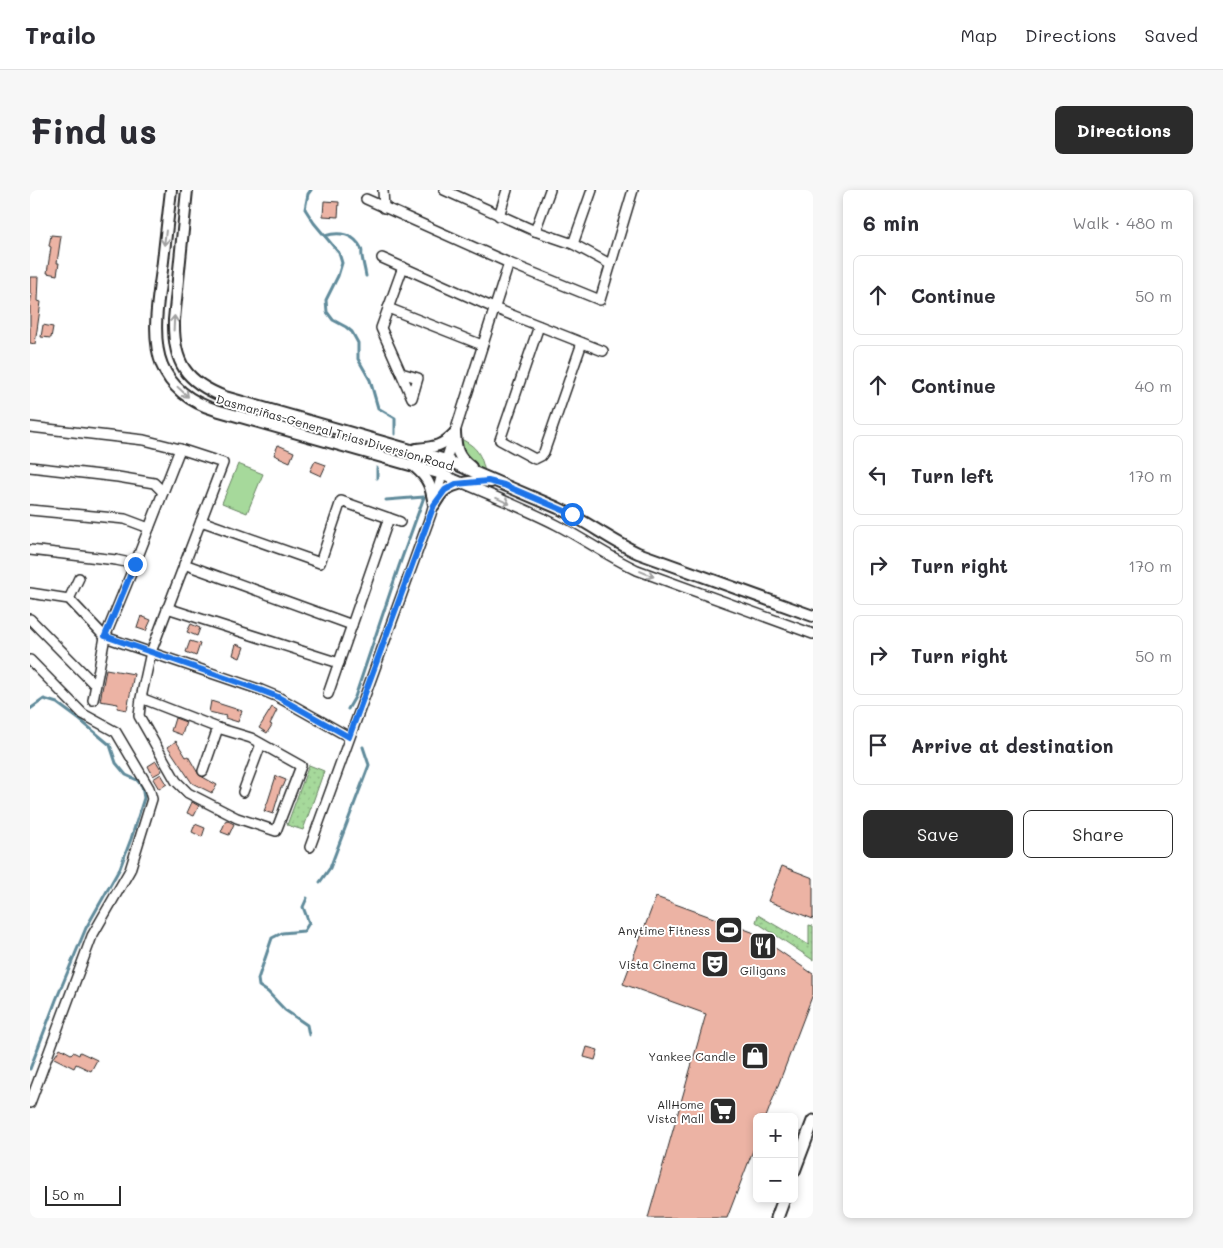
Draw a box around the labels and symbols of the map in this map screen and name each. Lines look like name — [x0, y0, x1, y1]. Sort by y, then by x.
one-way arrow — [160, 230, 170, 246]
one-way arrow — [170, 315, 179, 331]
one-way arrow — [177, 387, 190, 398]
street label: Dasmariñas-General Trias Diversion Road — [214, 390, 456, 474]
one-way arrow — [495, 496, 510, 506]
route start — [561, 503, 584, 526]
route end — [124, 553, 147, 576]
one-way arrow — [639, 570, 654, 579]
sports icon: Anytime Fitness — [714, 915, 744, 945]
place label: Anytime Fitness — [618, 922, 710, 938]
restaurant icon: Giligans — [748, 931, 778, 961]
theatre icon: Vista Cinema — [700, 949, 730, 979]
place label: Vista Cinema — [619, 956, 696, 972]
place label: Giligans — [740, 962, 786, 978]
shop icon: Yankee Candle — [740, 1041, 770, 1071]
place label: Yankee Candle — [648, 1048, 736, 1064]
place label: AllHome Vista Mall — [647, 1096, 704, 1126]
supermarket icon: AllHome Vista Mall — [708, 1096, 738, 1126]
scale bar — [45, 1183, 121, 1206]

